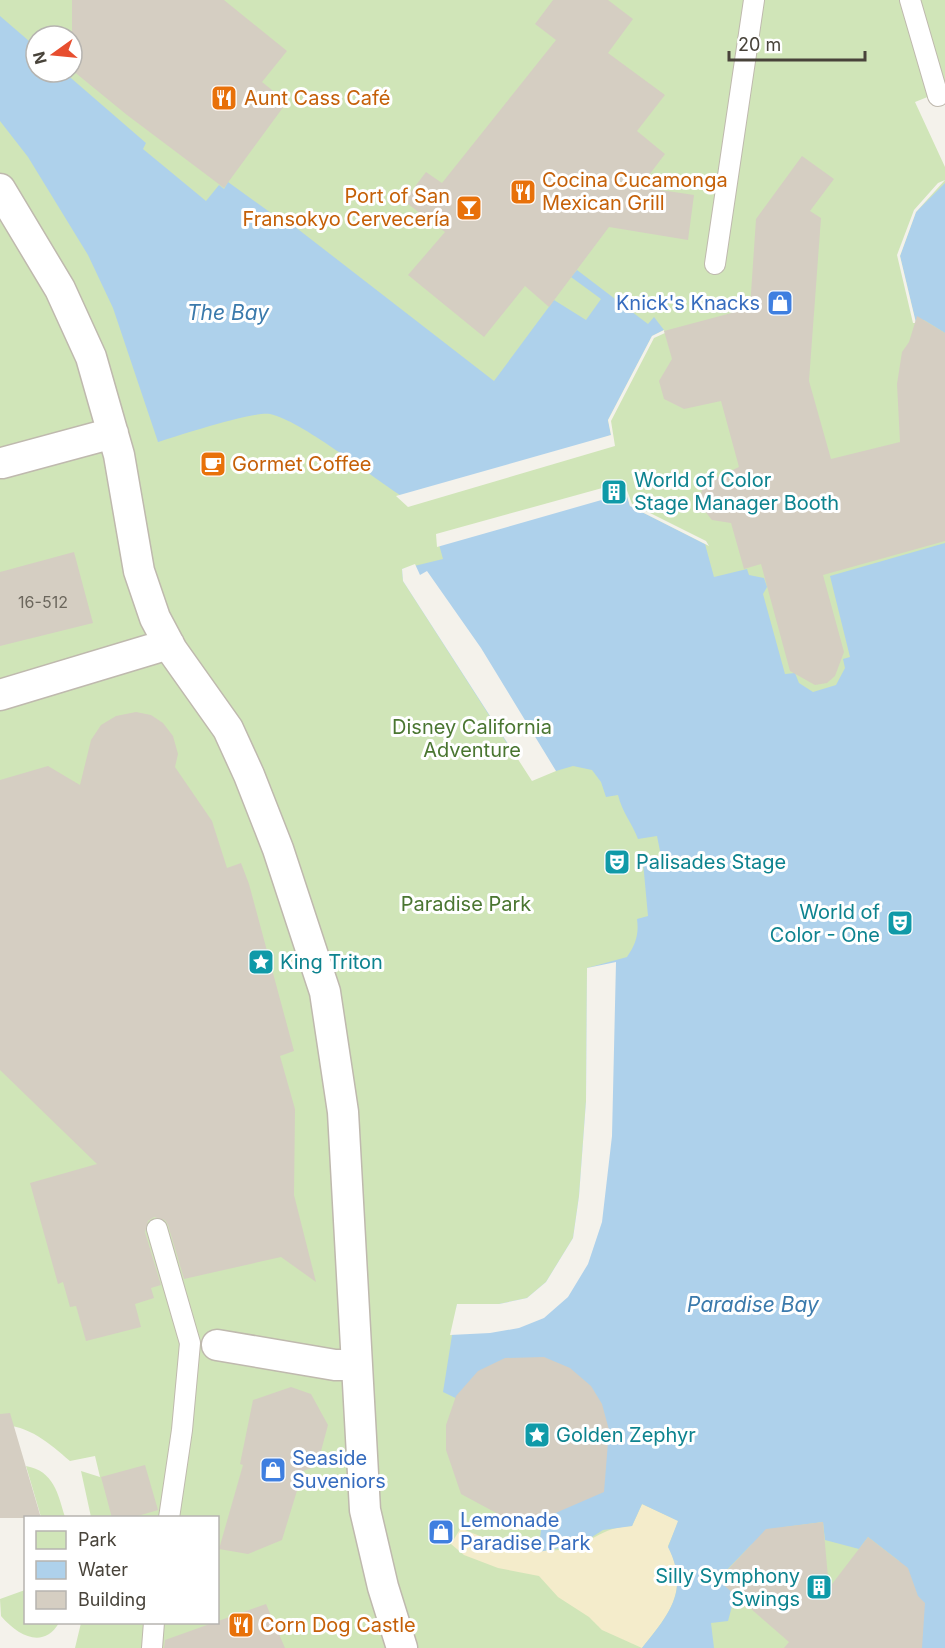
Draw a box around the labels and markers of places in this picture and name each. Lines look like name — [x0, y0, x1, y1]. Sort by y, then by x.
restaurant icon: Aunt Cass Café — [209, 83, 239, 113]
place label: Aunt Cass Café — [244, 86, 391, 110]
place label: Cocina Cucamonga Mexican Grill — [542, 168, 728, 215]
restaurant icon: Cocina Cucamonga Mexican Grill — [508, 177, 538, 207]
place label: Port of San Fransokyo Cervecería — [243, 184, 450, 231]
bar icon: Port of San Fransokyo Cervecería — [454, 193, 484, 223]
shop icon: Knick's Knacks — [765, 288, 795, 318]
place label: Knick's Knacks — [616, 291, 760, 315]
cafe icon: Gormet Coffee — [198, 449, 228, 479]
place label: Gormet Coffee — [232, 452, 371, 476]
place label: World of Color Stage Manager Booth — [634, 468, 839, 515]
building icon: World of Color Stage Manager Booth — [599, 477, 629, 507]
theatre icon: Palisades Stage — [602, 847, 632, 877]
place label: Palisades Stage — [636, 850, 786, 874]
place label: World of Color - One — [770, 900, 881, 947]
theatre icon: World of Color - One — [885, 908, 915, 938]
place icon: King Triton — [246, 947, 276, 977]
place label: King Triton — [280, 950, 383, 974]
place icon: Golden Zephyr — [522, 1420, 552, 1450]
place label: Golden Zephyr — [556, 1423, 696, 1447]
place label: Seaside Suveniors — [292, 1446, 386, 1493]
shop icon: Seaside Suveniors — [258, 1455, 288, 1485]
place label: Lemonade Paradise Park — [460, 1508, 591, 1555]
shop icon: Lemonade Paradise Park — [426, 1517, 456, 1547]
place label: Silly Symphony Swings — [655, 1564, 800, 1611]
building icon: Silly Symphony Swings — [804, 1572, 834, 1602]
restaurant icon: Corn Dog Castle — [226, 1610, 256, 1640]
place label: Corn Dog Castle — [260, 1613, 416, 1637]

